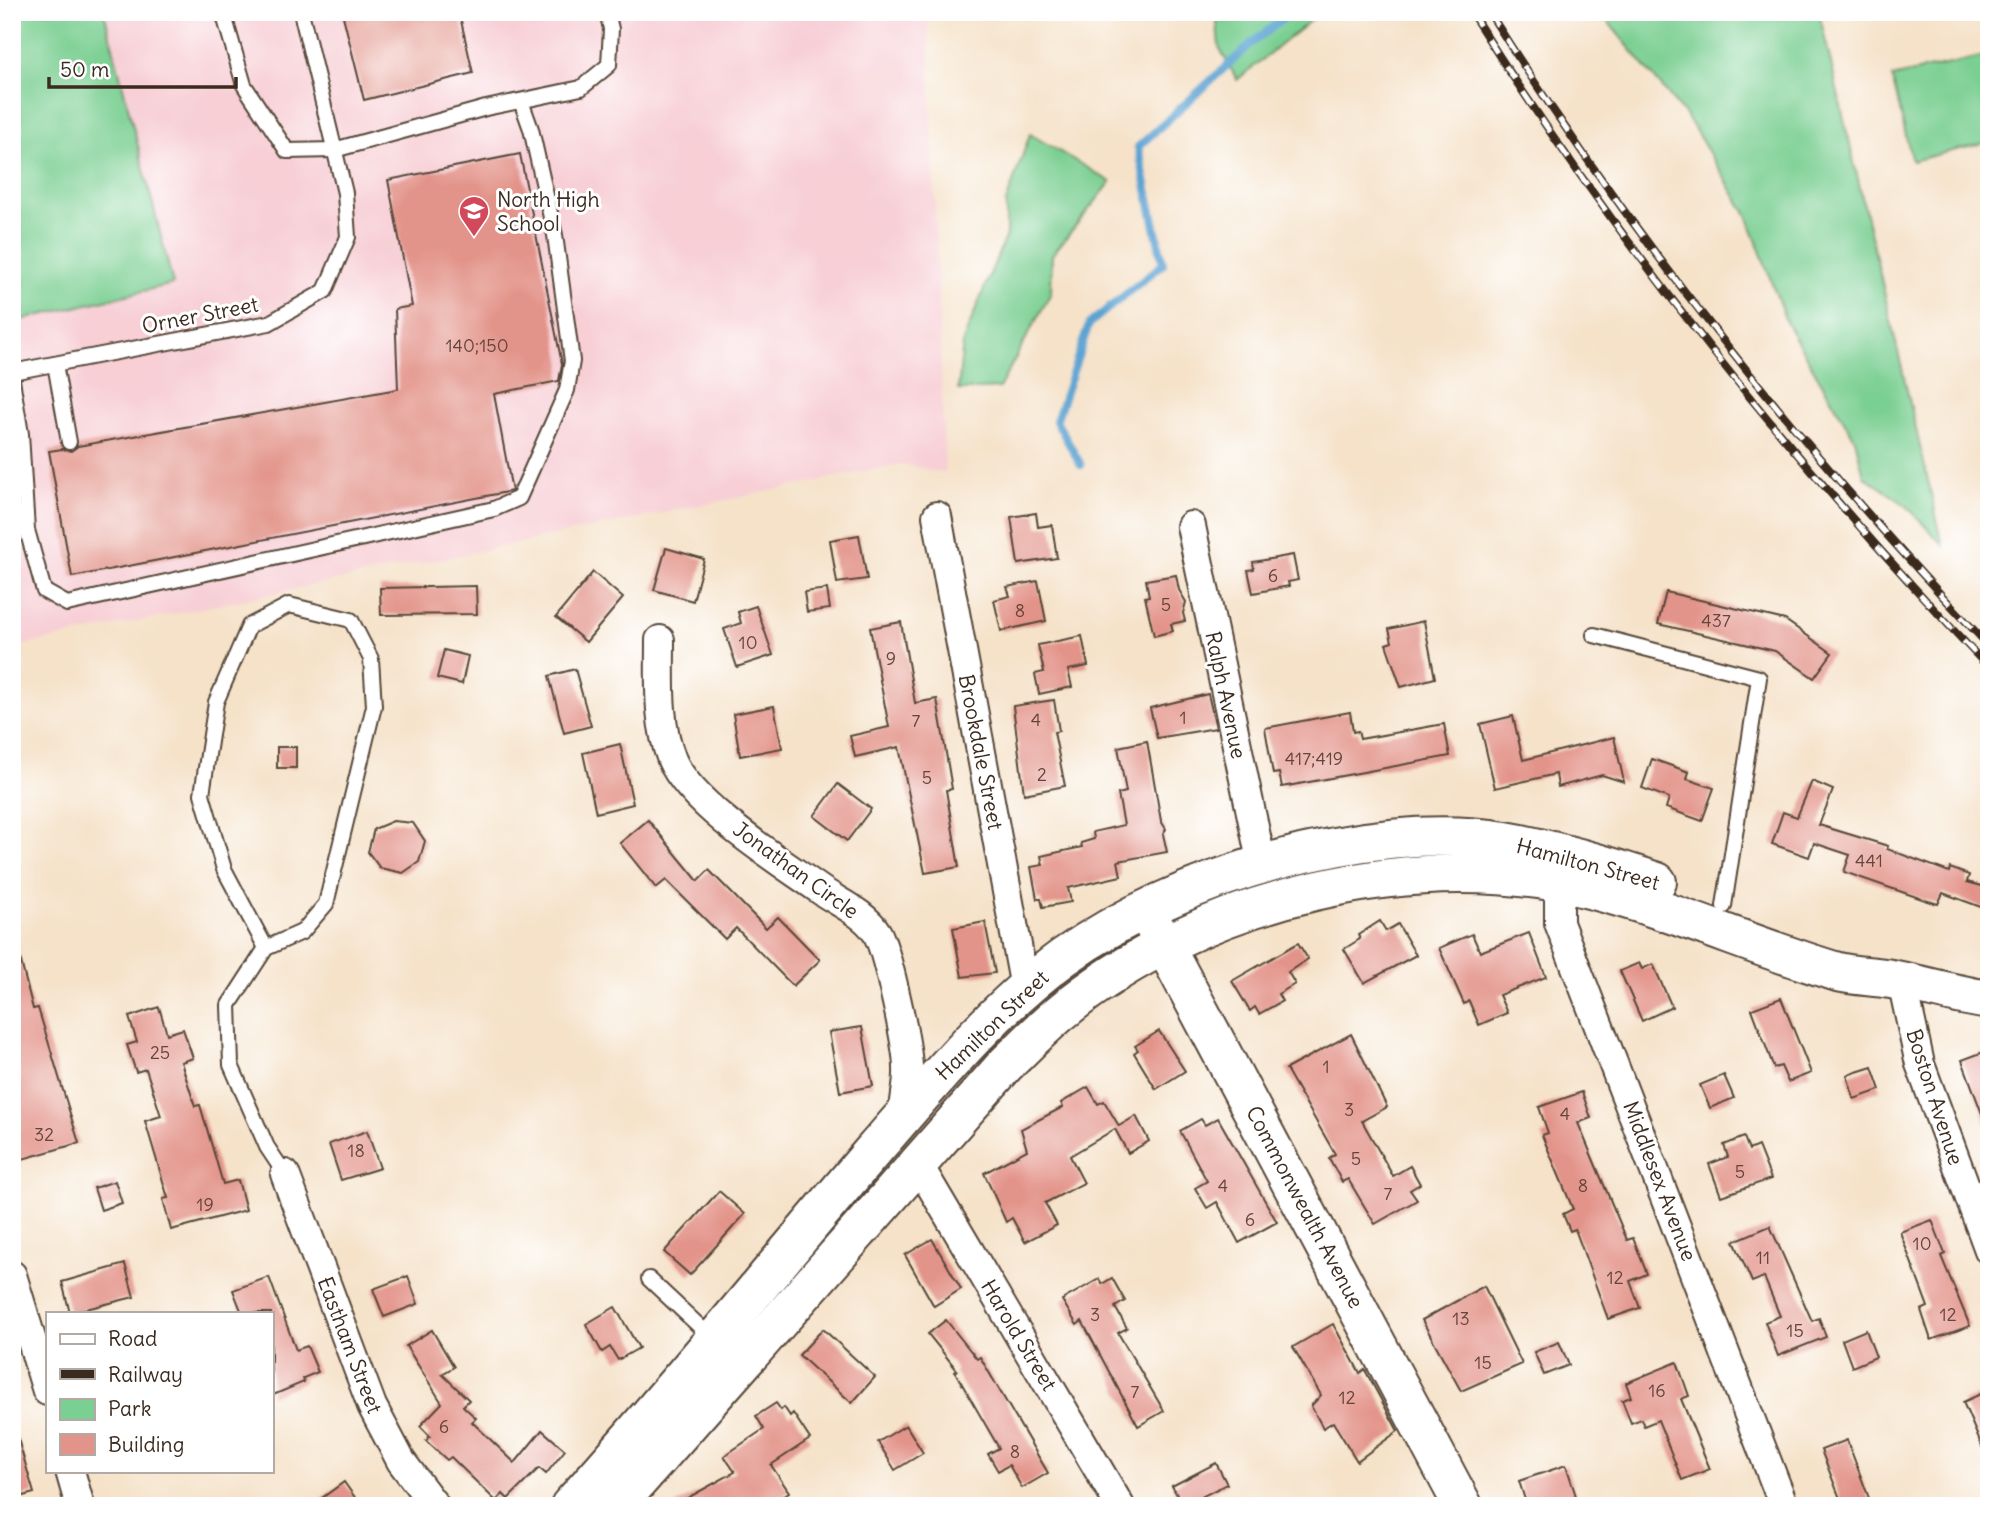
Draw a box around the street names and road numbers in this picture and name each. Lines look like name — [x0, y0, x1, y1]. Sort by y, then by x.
street label: Orner Street — [140, 290, 260, 340]
street label: Ralph Avenue — [1199, 629, 1253, 761]
street label: Brookdale Street — [953, 672, 1009, 832]
street label: Jonathan Circle — [728, 815, 864, 925]
street label: Hamilton Street — [1514, 832, 1662, 896]
street label: Hamilton Street — [930, 964, 1054, 1086]
street label: Boston Avenue — [1900, 1026, 1970, 1168]
street label: Middlesex Avenue — [1617, 1097, 1703, 1265]
street label: Commonwealth Avenue — [1240, 1101, 1370, 1313]
street label: Eastham Street — [312, 1273, 388, 1417]
street label: Harold Street — [975, 1274, 1063, 1396]

